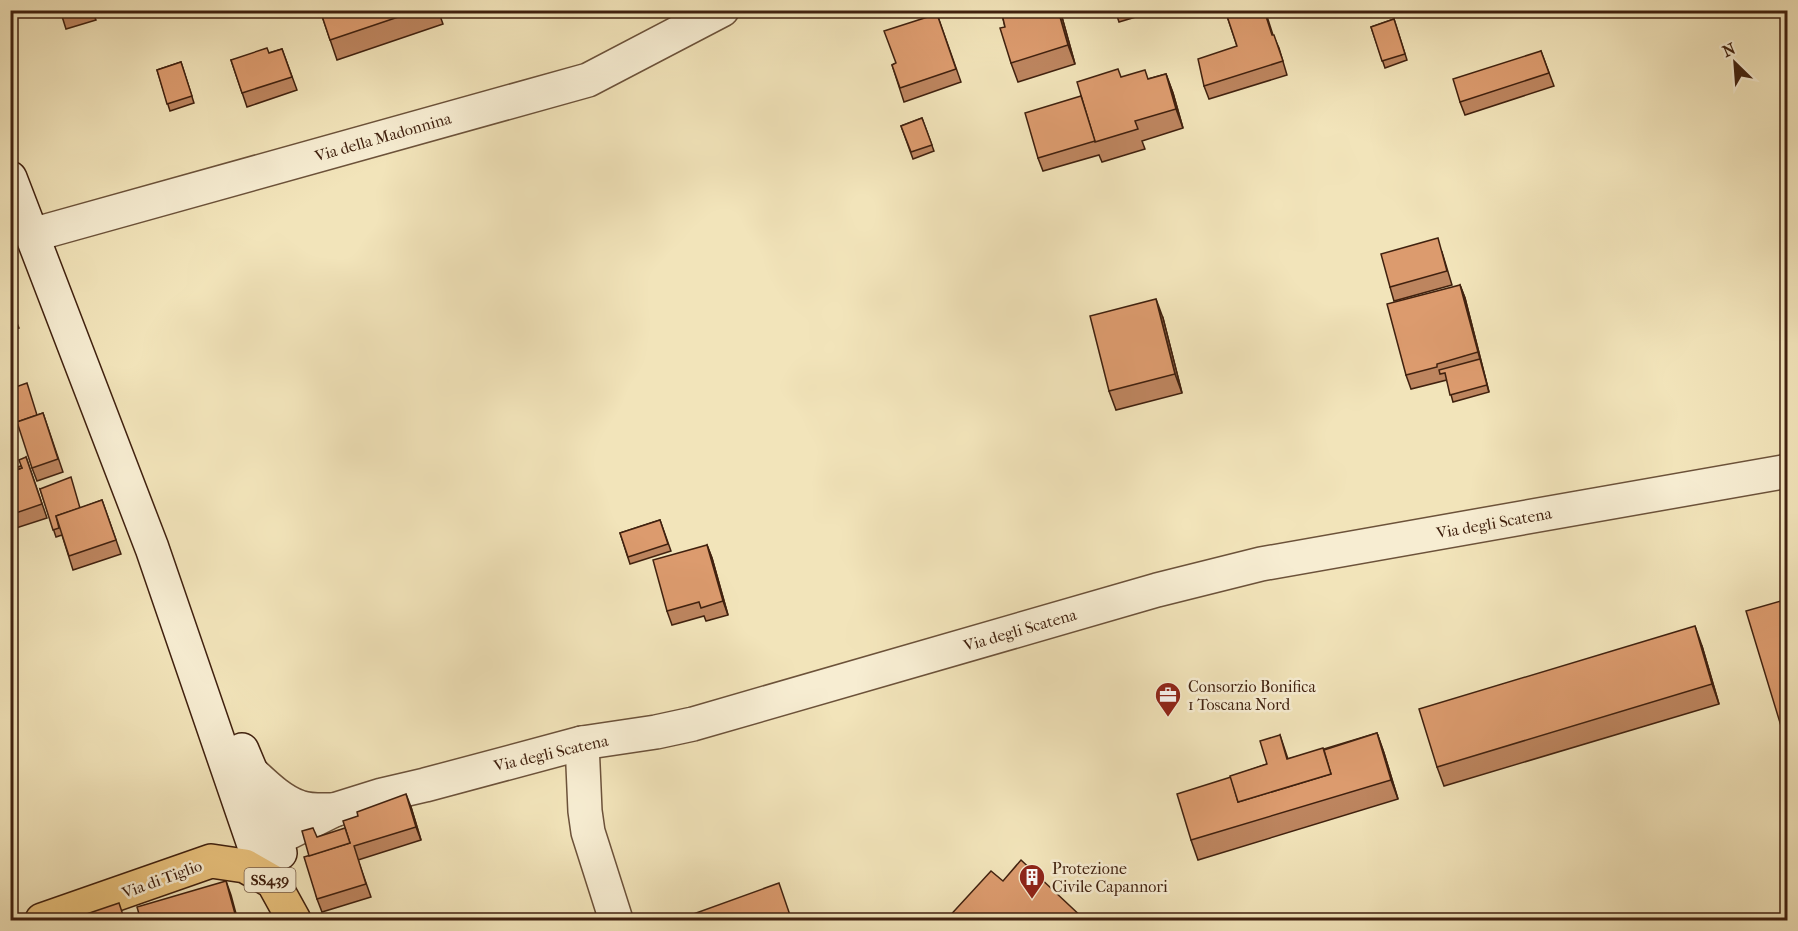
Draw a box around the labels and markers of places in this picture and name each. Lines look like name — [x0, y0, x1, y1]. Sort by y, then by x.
place label: Consorzio Bonifica 1 Toscana Nord — [1188, 677, 1316, 714]
office icon: Consorzio Bonifica 1 Toscana Nord — [1153, 680, 1183, 718]
place label: Protezione Civile Capannori — [1052, 859, 1168, 896]
building icon: Protezione Civile Capannori — [1017, 862, 1047, 900]

